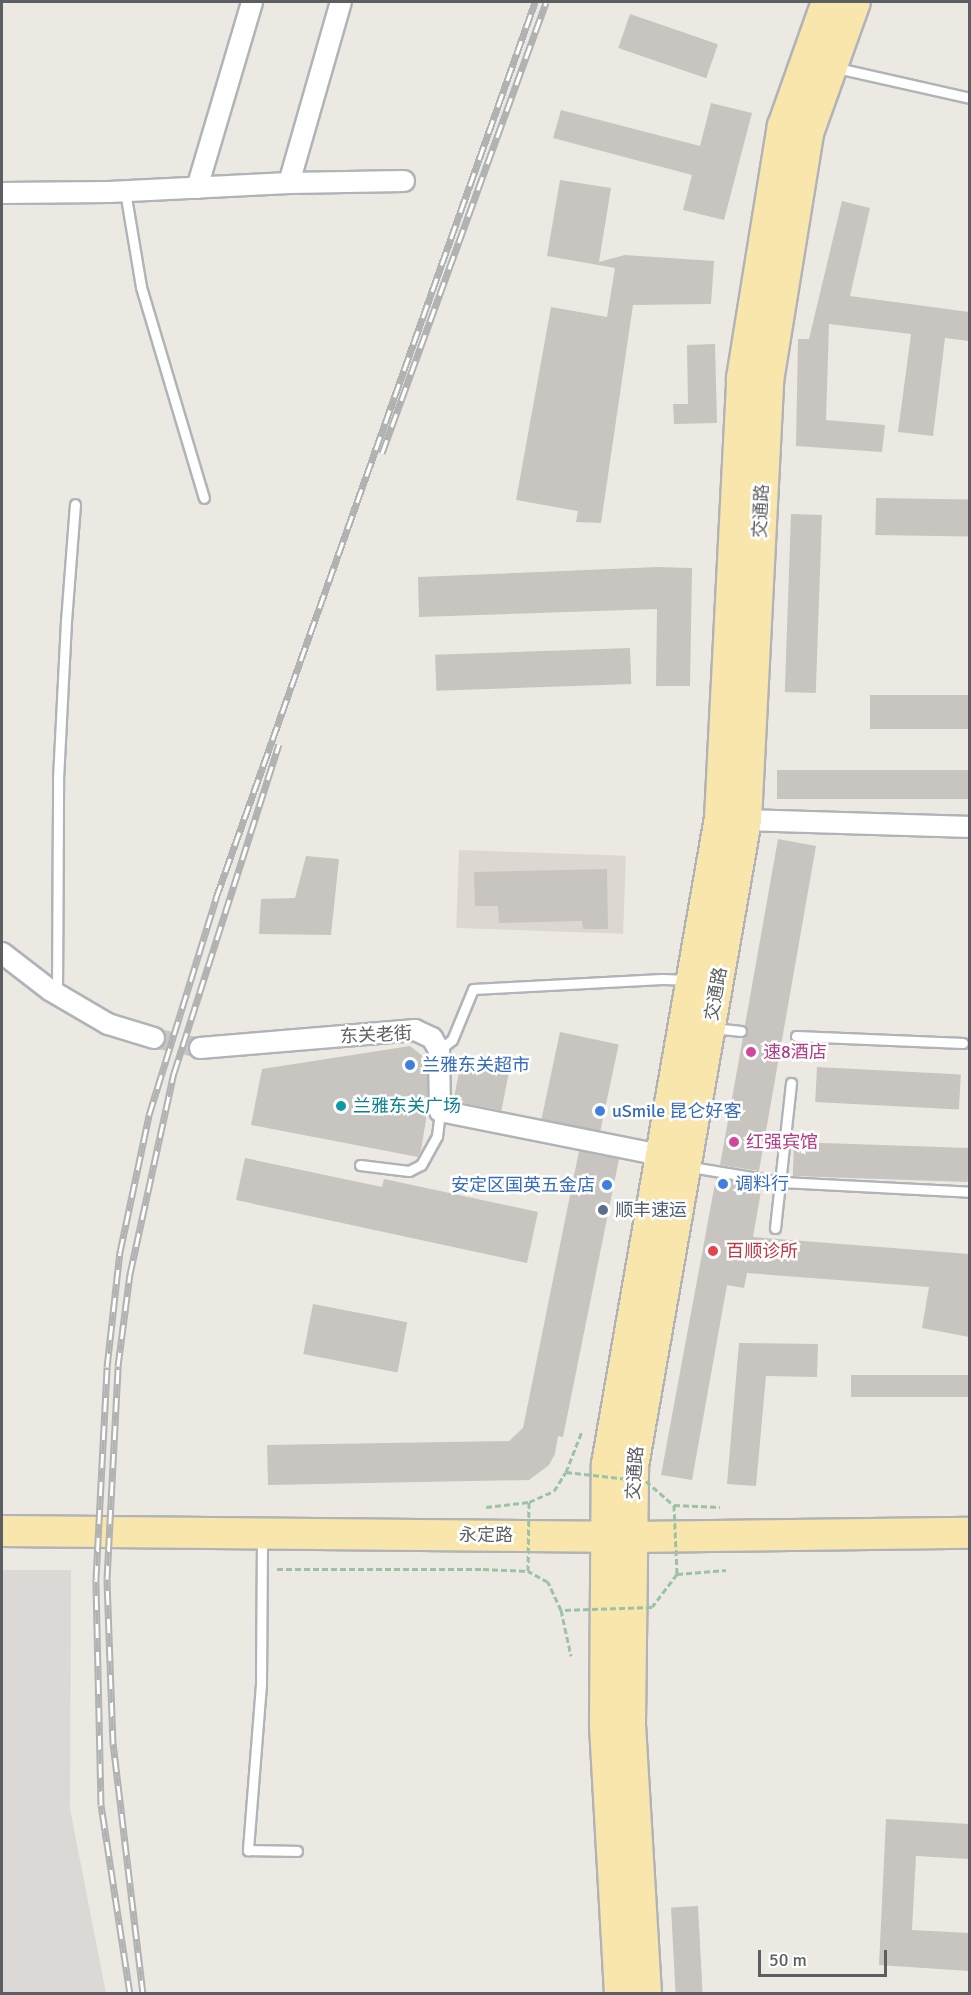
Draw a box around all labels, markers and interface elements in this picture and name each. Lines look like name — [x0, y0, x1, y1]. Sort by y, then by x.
street label: 交通路 — [749, 483, 773, 539]
street label: 交通路 — [701, 966, 731, 1022]
street label: 东关老街 — [339, 1022, 413, 1048]
place label: 速8酒店 — [763, 1041, 827, 1063]
marker: 速8酒店 — [744, 1045, 758, 1059]
place label: 兰雅东关超市 — [422, 1054, 530, 1076]
marker: 兰雅东关超市 — [403, 1058, 417, 1072]
place label: 兰雅东关广场 — [353, 1095, 461, 1117]
marker: 兰雅东关广场 — [334, 1099, 348, 1113]
place label: uSmile 昆仑好客 — [612, 1100, 741, 1122]
marker: uSmile 昆仑好客 — [593, 1104, 607, 1118]
place label: 红强宾馆 — [746, 1131, 818, 1153]
marker: 红强宾馆 — [727, 1135, 741, 1149]
place label: 调料行 — [735, 1173, 789, 1195]
place label: 安定区国英五金店 — [451, 1174, 595, 1196]
marker: 调料行 — [716, 1177, 730, 1191]
marker: 安定区国英五金店 — [600, 1178, 614, 1192]
place label: 顺丰速运 — [615, 1199, 687, 1221]
marker: 顺丰速运 — [596, 1203, 610, 1217]
place label: 百顺诊所 — [726, 1240, 798, 1262]
marker: 百顺诊所 — [704, 1242, 722, 1260]
street label: 交通路 — [622, 1445, 648, 1501]
street label: 永定路 — [459, 1524, 513, 1546]
scale bar — [761, 1938, 890, 1976]
text: 50 m — [769, 1949, 807, 1971]

